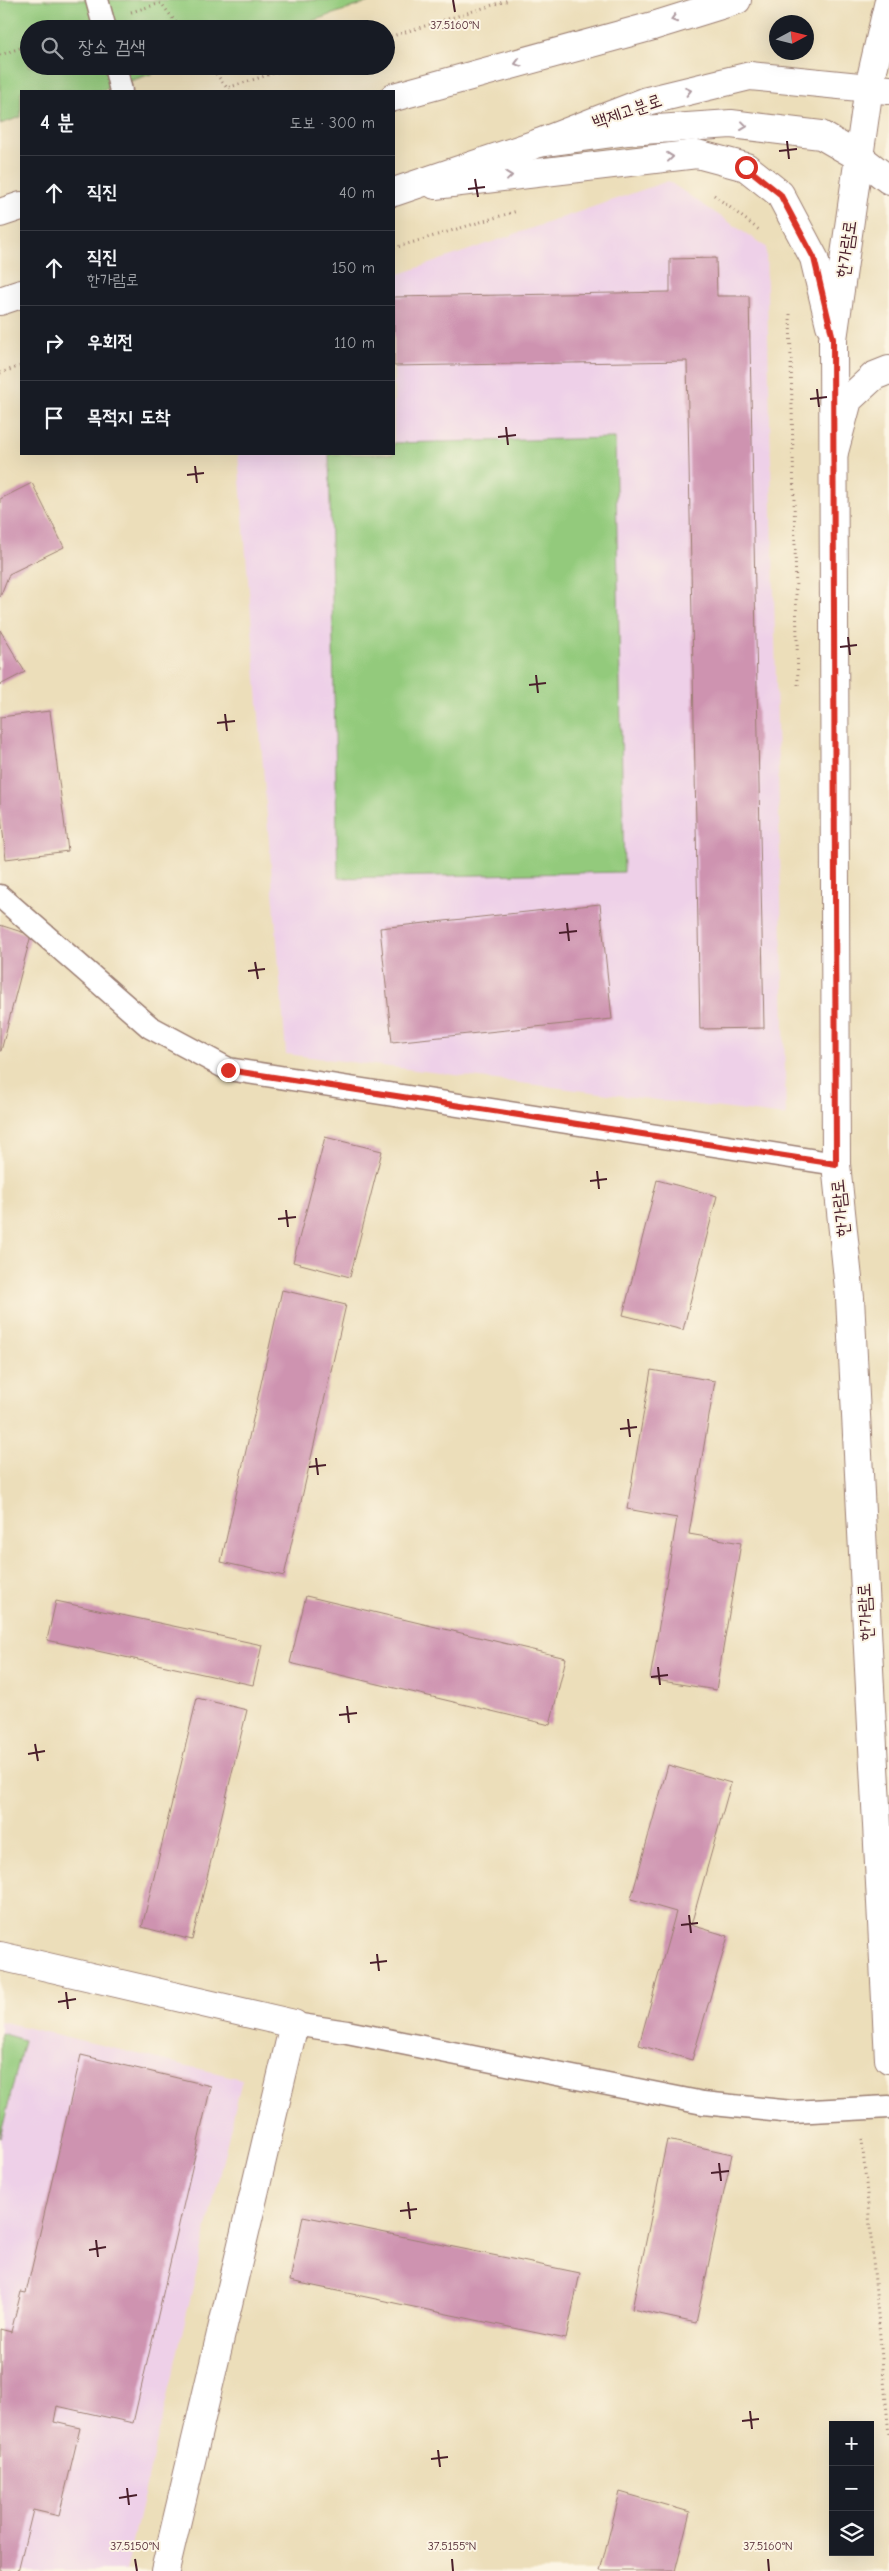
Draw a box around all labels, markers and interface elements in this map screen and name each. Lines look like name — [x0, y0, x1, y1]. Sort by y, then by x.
one-way arrow — [670, 14, 679, 24]
north arrow — [769, 15, 814, 60]
text: 37.5160°N — [430, 18, 480, 32]
search box — [20, 20, 395, 75]
icon: search — [38, 34, 66, 62]
text: 장소 검색 — [78, 36, 146, 58]
one-way arrow — [514, 58, 522, 68]
one-way arrow — [684, 86, 693, 97]
street label: 백제고분로 — [590, 90, 665, 133]
text: 4 분 — [40, 110, 74, 134]
text: 도보 · 300 m — [290, 114, 375, 132]
one-way arrow — [740, 120, 748, 131]
one-way arrow — [666, 152, 674, 163]
route start — [735, 156, 758, 179]
one-way arrow — [505, 171, 513, 182]
icon: ahead — [40, 179, 68, 207]
text: 직진 — [87, 181, 118, 203]
text: 40 m — [339, 184, 375, 202]
street label: 한가람로 — [832, 219, 861, 279]
text: 직진 — [87, 246, 118, 268]
icon: ahead — [40, 254, 68, 282]
text: 150 m — [332, 259, 375, 277]
text: 한가람로 — [87, 271, 139, 289]
icon: right — [40, 329, 68, 357]
text: 우회전 — [87, 331, 133, 353]
text: 110 m — [334, 334, 375, 352]
icon: arrive — [40, 404, 68, 432]
text: 목적지 도착 — [87, 406, 170, 428]
route end — [217, 1059, 240, 1082]
street label: 한가람로 — [827, 1178, 854, 1238]
street label: 한가람로 — [853, 1582, 878, 1641]
map controls — [829, 2421, 874, 2556]
button: + — [829, 2421, 874, 2466]
button: − — [829, 2466, 874, 2511]
button: layers — [829, 2511, 874, 2556]
text: 37.5150°N — [110, 2539, 160, 2553]
text: 37.5155°N — [428, 2539, 476, 2553]
text: 37.5160°N — [743, 2539, 793, 2553]

